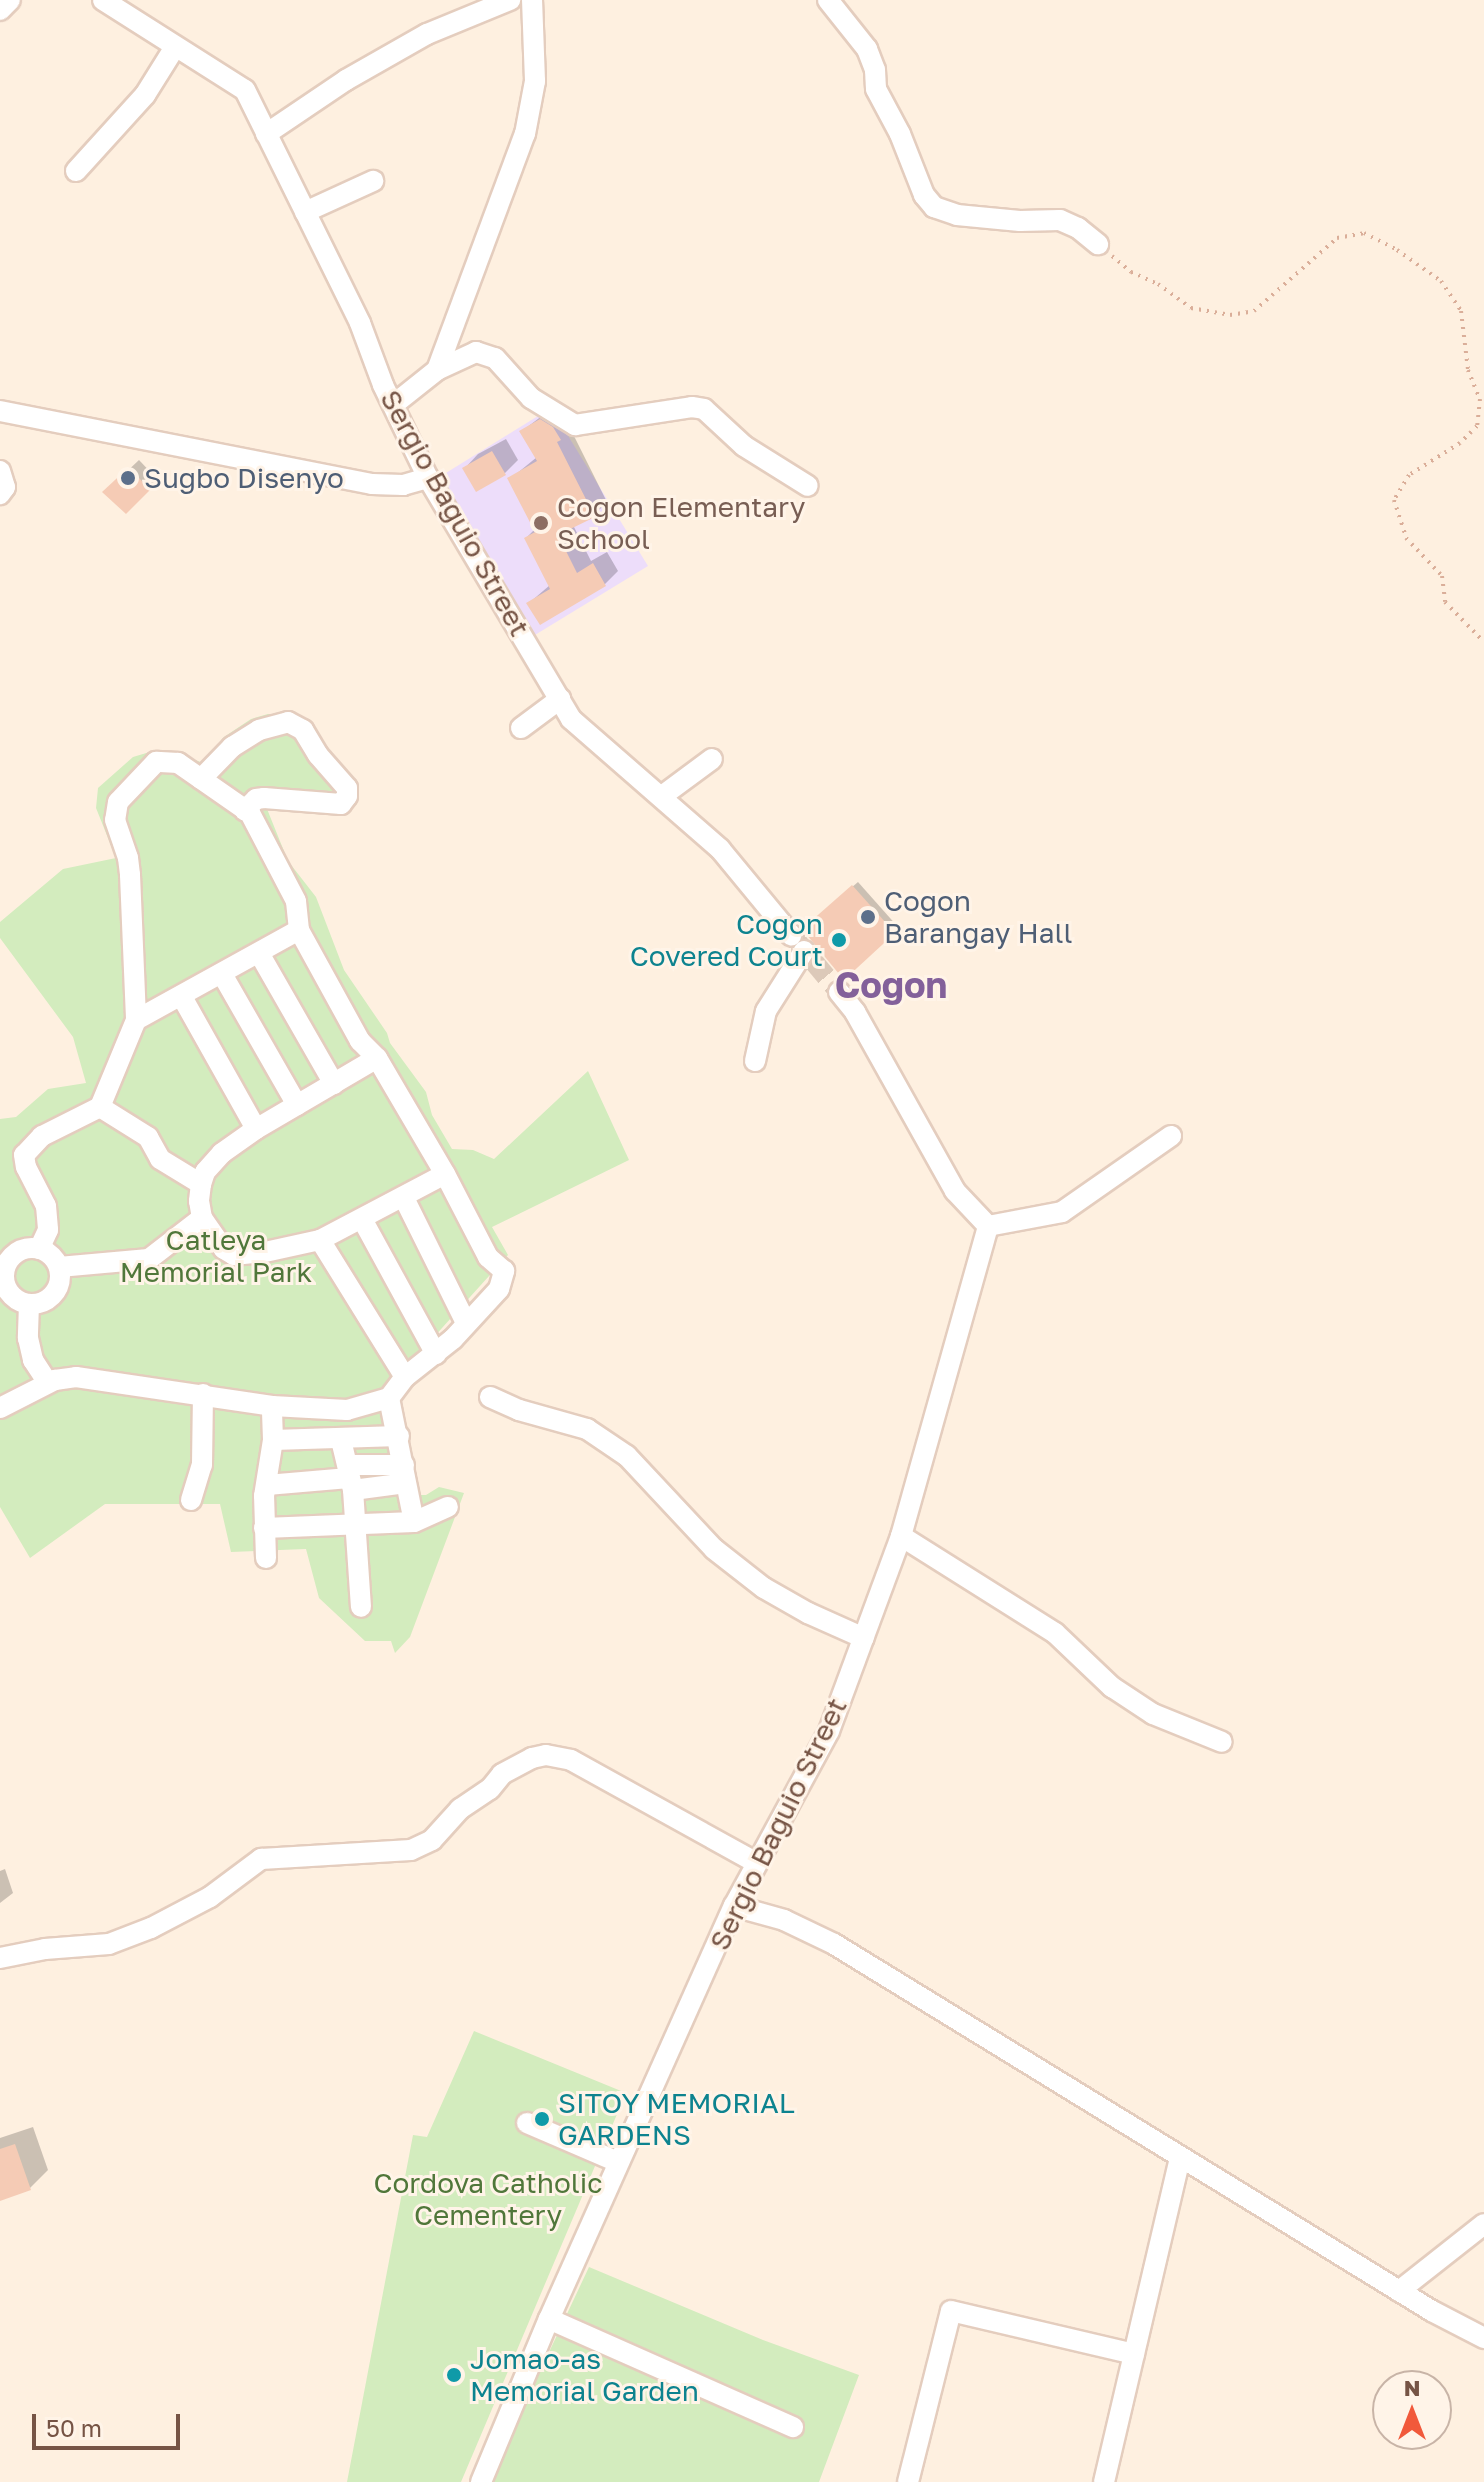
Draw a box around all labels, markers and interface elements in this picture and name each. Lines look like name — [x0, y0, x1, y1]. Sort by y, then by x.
street label: Sergio Baguio Street — [373, 384, 537, 642]
place label: Sugbo Disenyo — [144, 461, 344, 495]
marker: Sugbo Disenyo — [119, 469, 137, 487]
place label: Cogon Elementary School — [557, 490, 805, 556]
marker: Cogon Elementary School — [532, 514, 550, 532]
place label: Cogon Barangay Hall — [884, 884, 1072, 950]
place label: Cogon Covered Court — [630, 907, 823, 973]
marker: Cogon Barangay Hall — [859, 908, 877, 926]
marker: Cogon Covered Court — [830, 931, 848, 949]
district label: Cogon — [835, 963, 947, 1007]
park label: Catleya Memorial Park — [120, 1223, 312, 1289]
street label: Sergio Baguio Street — [702, 1692, 854, 1956]
place label: SITOY MEMORIAL GARDENS — [558, 2086, 795, 2152]
marker: SITOY MEMORIAL GARDENS — [533, 2110, 551, 2128]
park label: Cordova Catholic Cementery — [373, 2166, 603, 2232]
place label: Jomao-as Memorial Garden — [470, 2342, 699, 2408]
marker: Jomao-as Memorial Garden — [445, 2366, 463, 2384]
north arrow — [1372, 2370, 1452, 2450]
text: N — [1404, 2374, 1420, 2401]
scale bar — [36, 2398, 184, 2448]
text: 50 m — [46, 2413, 102, 2442]

